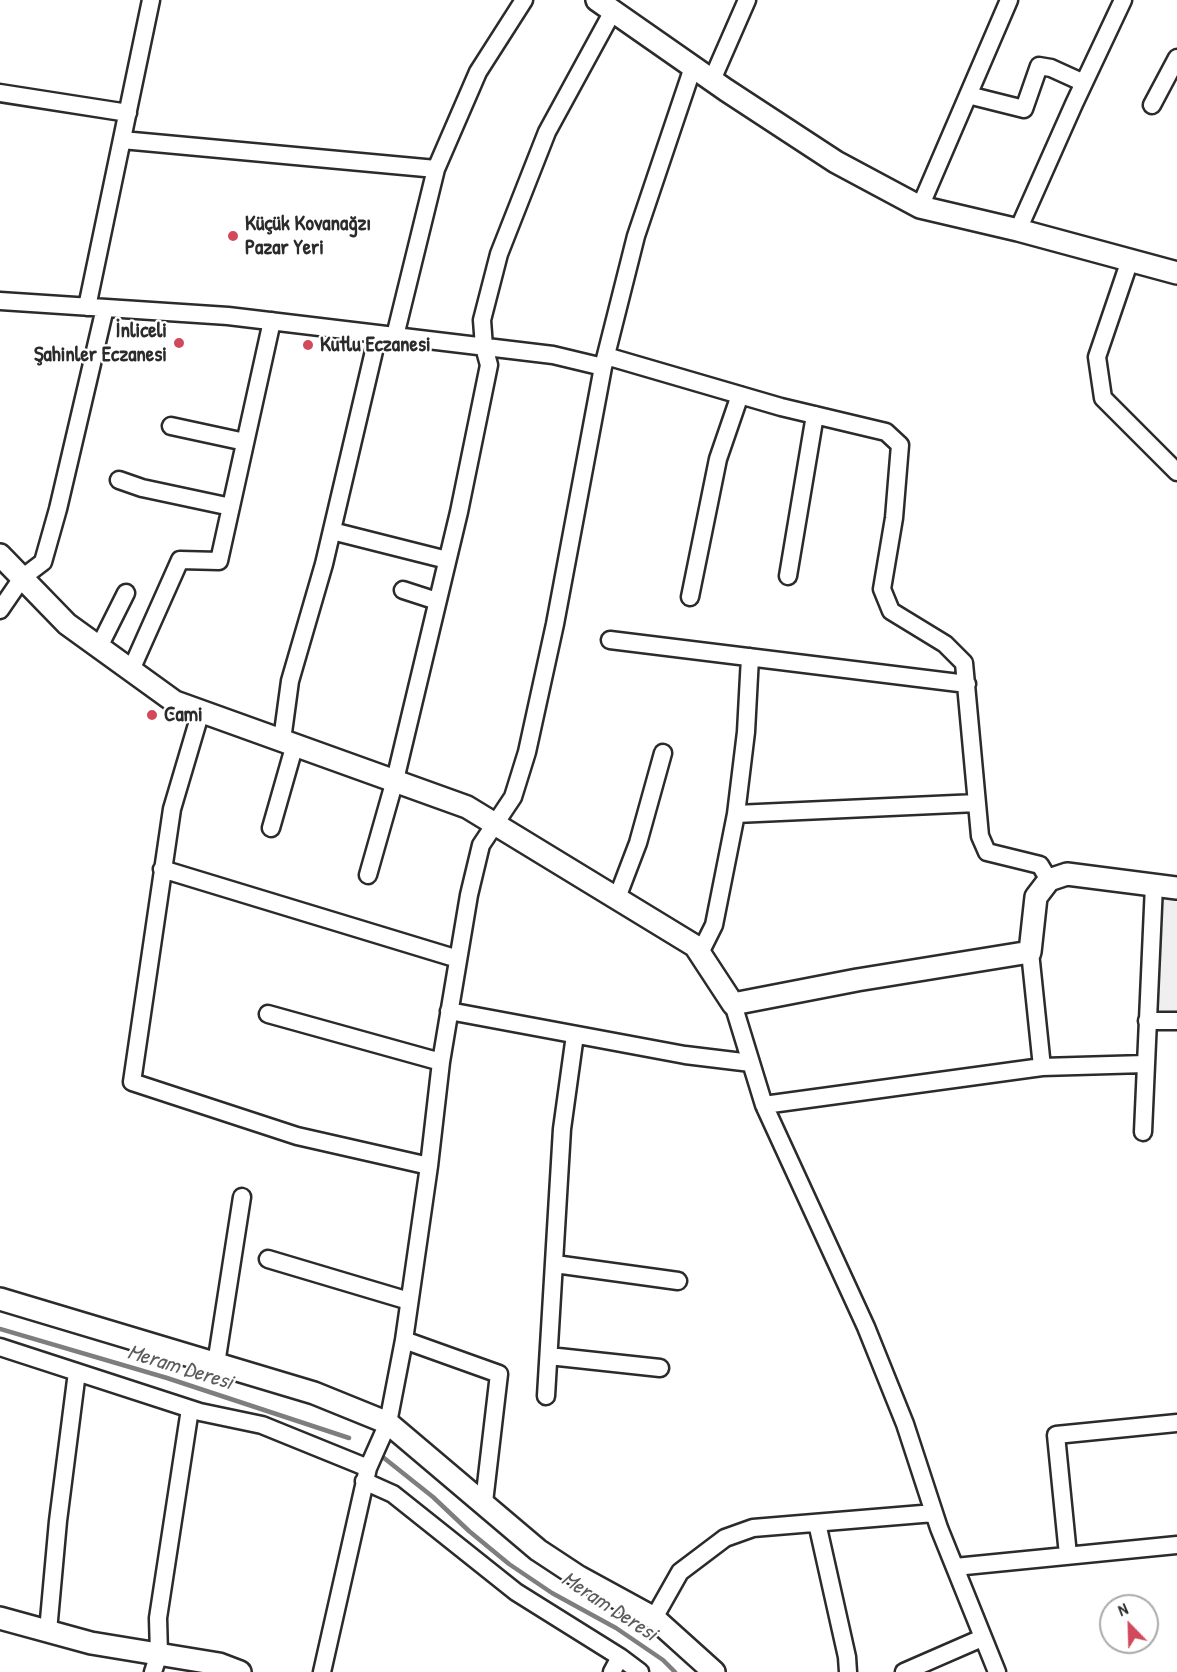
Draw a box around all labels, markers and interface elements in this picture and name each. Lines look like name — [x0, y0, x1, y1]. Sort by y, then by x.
place label: Küçük Kovanağzı Pazar Yeri — [245, 211, 371, 261]
marker: Küçük Kovanağzı Pazar Yeri — [226, 229, 240, 243]
place label: İnliceli Şahinler Eczanesi — [34, 318, 167, 368]
place label: Kutlu Eczanesi — [320, 332, 431, 358]
marker: İnliceli Şahinler Eczanesi — [172, 336, 186, 350]
marker: Kutlu Eczanesi — [301, 338, 315, 352]
place label: Cami — [164, 702, 203, 728]
marker: Cami — [145, 708, 159, 722]
water label: Meram Deresi — [124, 1339, 236, 1397]
water label: Meram Deresi — [556, 1566, 662, 1648]
north arrow — [1099, 1594, 1159, 1654]
text: N — [1115, 1597, 1131, 1621]

